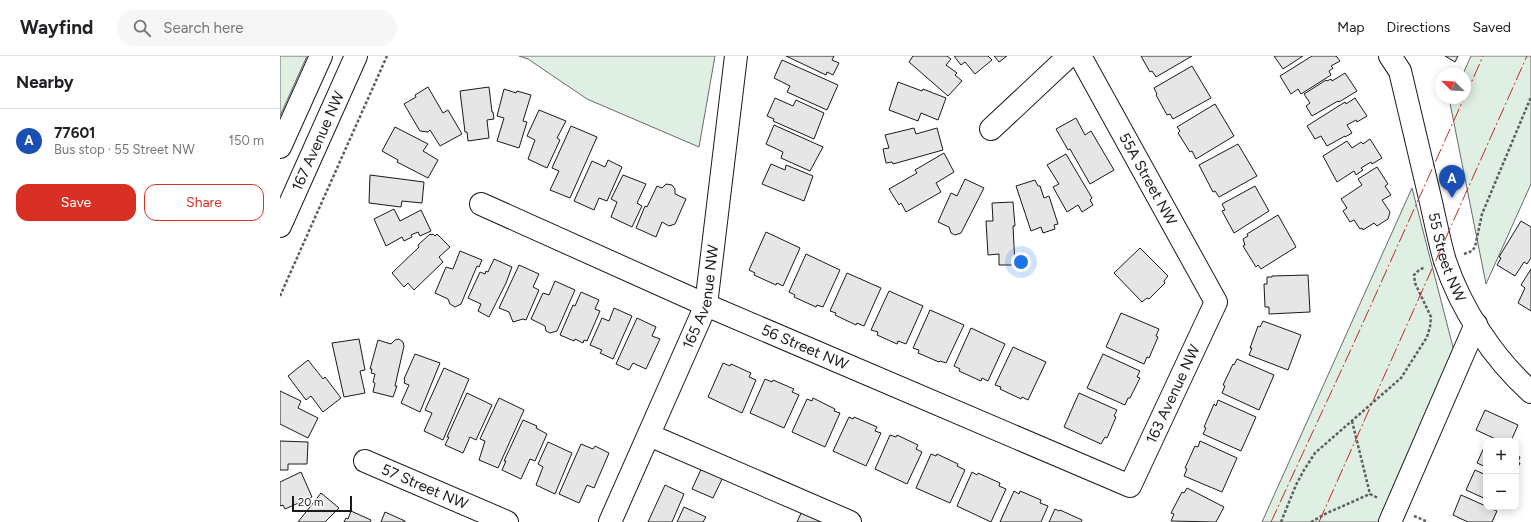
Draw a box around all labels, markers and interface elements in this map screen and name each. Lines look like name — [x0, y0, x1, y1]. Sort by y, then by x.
search box — [117, 10, 397, 46]
text: Wayfind — [20, 16, 93, 39]
icon: search — [131, 17, 153, 39]
text: Search here — [163, 19, 243, 37]
text: Map — [1337, 19, 1365, 36]
text: Directions — [1387, 19, 1450, 36]
text: Saved — [1472, 19, 1511, 36]
north arrow — [1435, 68, 1471, 104]
text: Nearby — [16, 72, 74, 92]
street label: 167 Avenue NW — [288, 88, 348, 194]
text: 77601 — [54, 124, 95, 142]
street label: 55A Street NW — [1115, 130, 1181, 229]
text: A — [24, 133, 34, 148]
text: 150 m — [229, 133, 264, 148]
text: Bus stop · 55 Street NW — [54, 142, 195, 157]
pin: A — [1439, 165, 1465, 198]
button: Save — [16, 184, 136, 221]
button: Share — [144, 184, 264, 221]
street label: 55 Street NW — [1425, 211, 1470, 305]
street label: 165 Avenue NW — [679, 243, 722, 352]
your location — [1011, 252, 1031, 272]
street label: 56 Street NW — [759, 321, 851, 374]
street label: 163 Avenue NW — [1142, 341, 1204, 447]
map controls — [1483, 438, 1519, 510]
button: + — [1483, 438, 1519, 474]
street label: 57 Street NW — [379, 460, 471, 513]
button: − — [1483, 474, 1519, 510]
scale bar — [292, 494, 352, 513]
text: 20 m — [298, 496, 323, 509]

